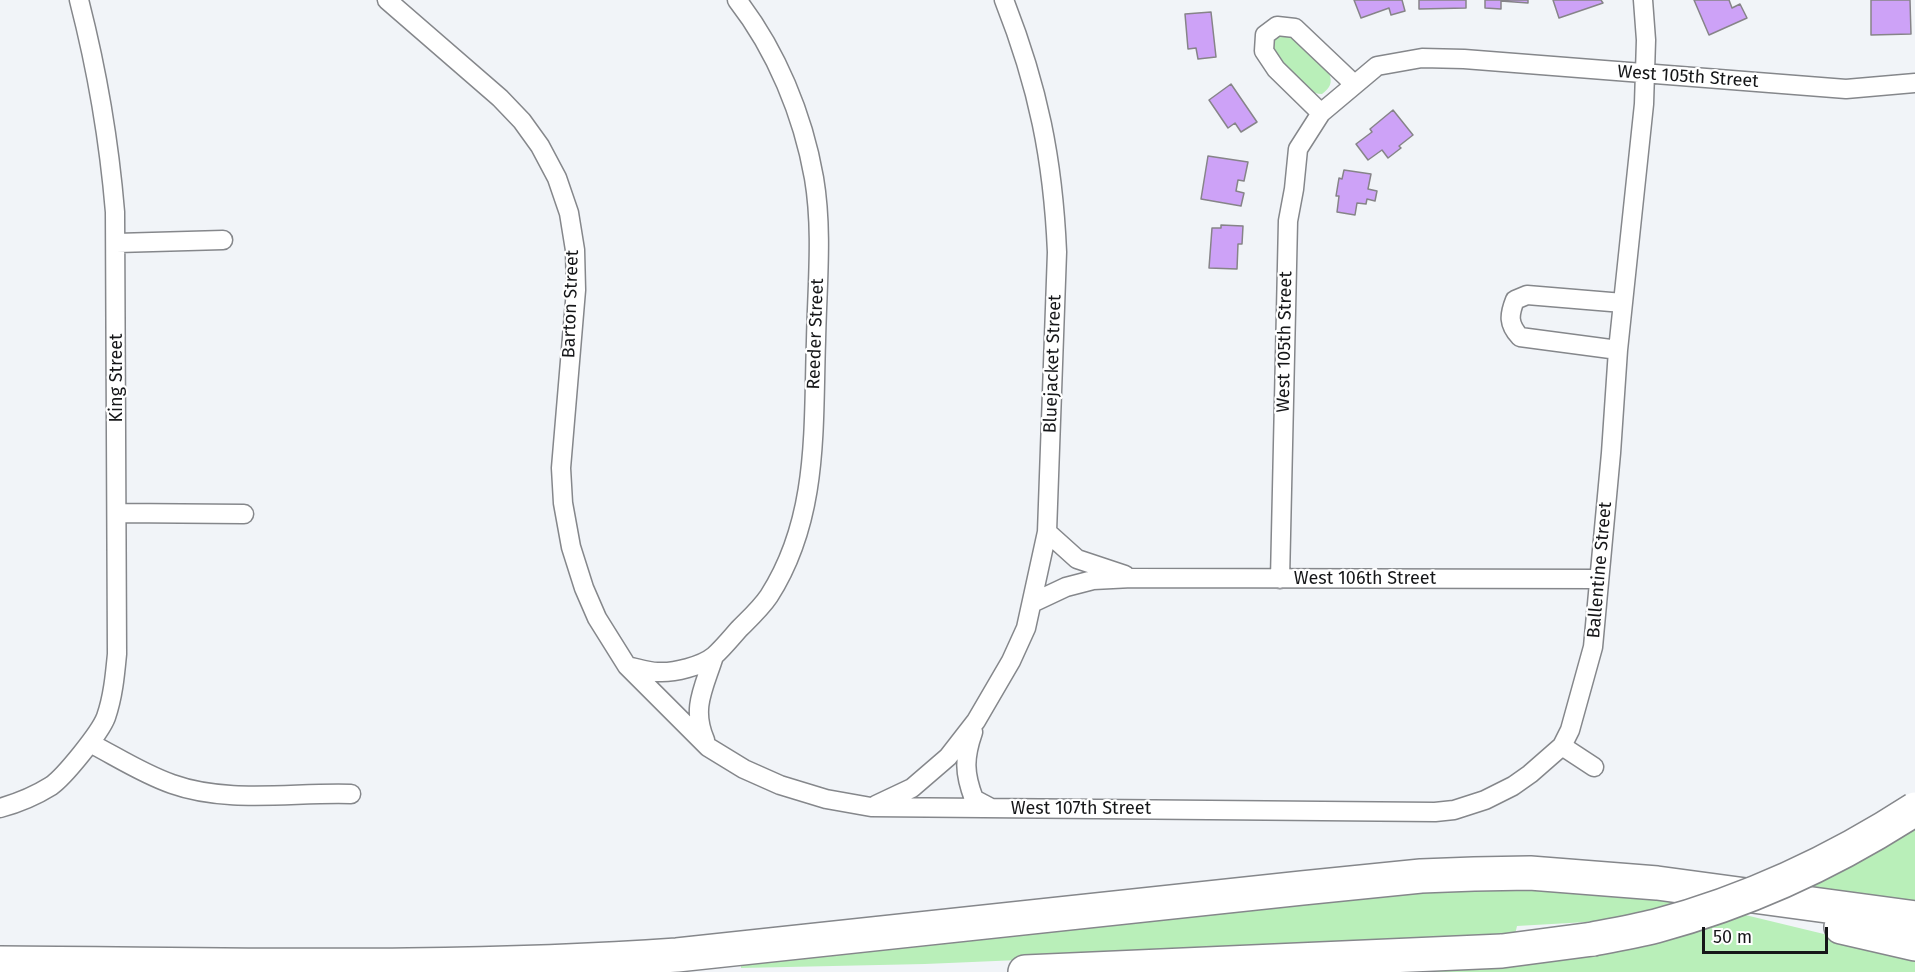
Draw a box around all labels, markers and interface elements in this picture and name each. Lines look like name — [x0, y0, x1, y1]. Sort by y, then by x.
street label: West 105th Street — [1617, 61, 1759, 93]
street label: Barton Street — [558, 249, 584, 359]
street label: West 105th Street — [1273, 271, 1297, 413]
street label: Reeder Street — [803, 278, 829, 390]
street label: Bluejacket Street — [1040, 294, 1066, 434]
street label: King Street — [106, 333, 128, 423]
street label: Ballentine Street — [1583, 501, 1617, 639]
street label: West 106th Street — [1294, 568, 1436, 590]
street label: West 107th Street — [1011, 798, 1151, 820]
scale bar — [1705, 915, 1831, 953]
text: 50 m — [1713, 926, 1752, 948]

